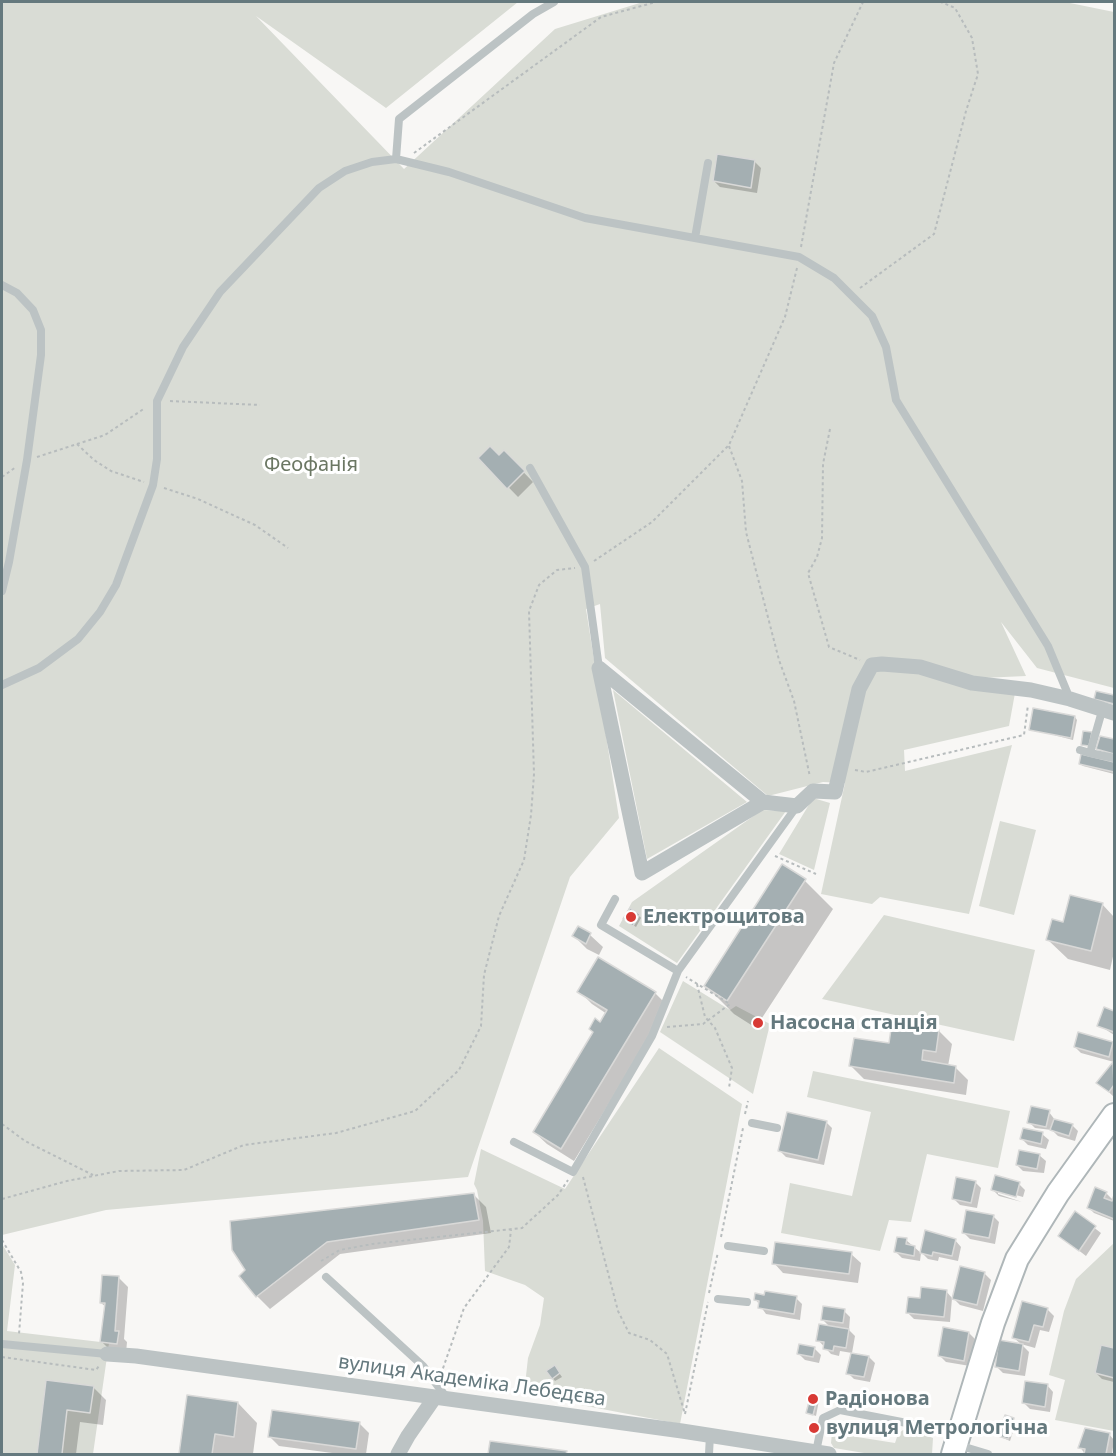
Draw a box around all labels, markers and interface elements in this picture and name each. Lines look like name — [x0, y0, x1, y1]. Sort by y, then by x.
park label: Феофанія — [264, 453, 358, 477]
place label: Електрощитова — [643, 905, 805, 929]
marker: Електрощитова — [624, 910, 638, 924]
place label: Насосна станція — [770, 1011, 938, 1035]
marker: Насосна станція — [751, 1016, 765, 1030]
street label: вулиця Академіка Лебедєва — [337, 1350, 607, 1412]
place label: Радіонова — [825, 1387, 930, 1411]
marker: Радіонова — [806, 1392, 820, 1406]
place label: вулиця Метрологічна — [826, 1416, 1048, 1440]
marker: вулиця Метрологічна — [807, 1421, 821, 1435]

